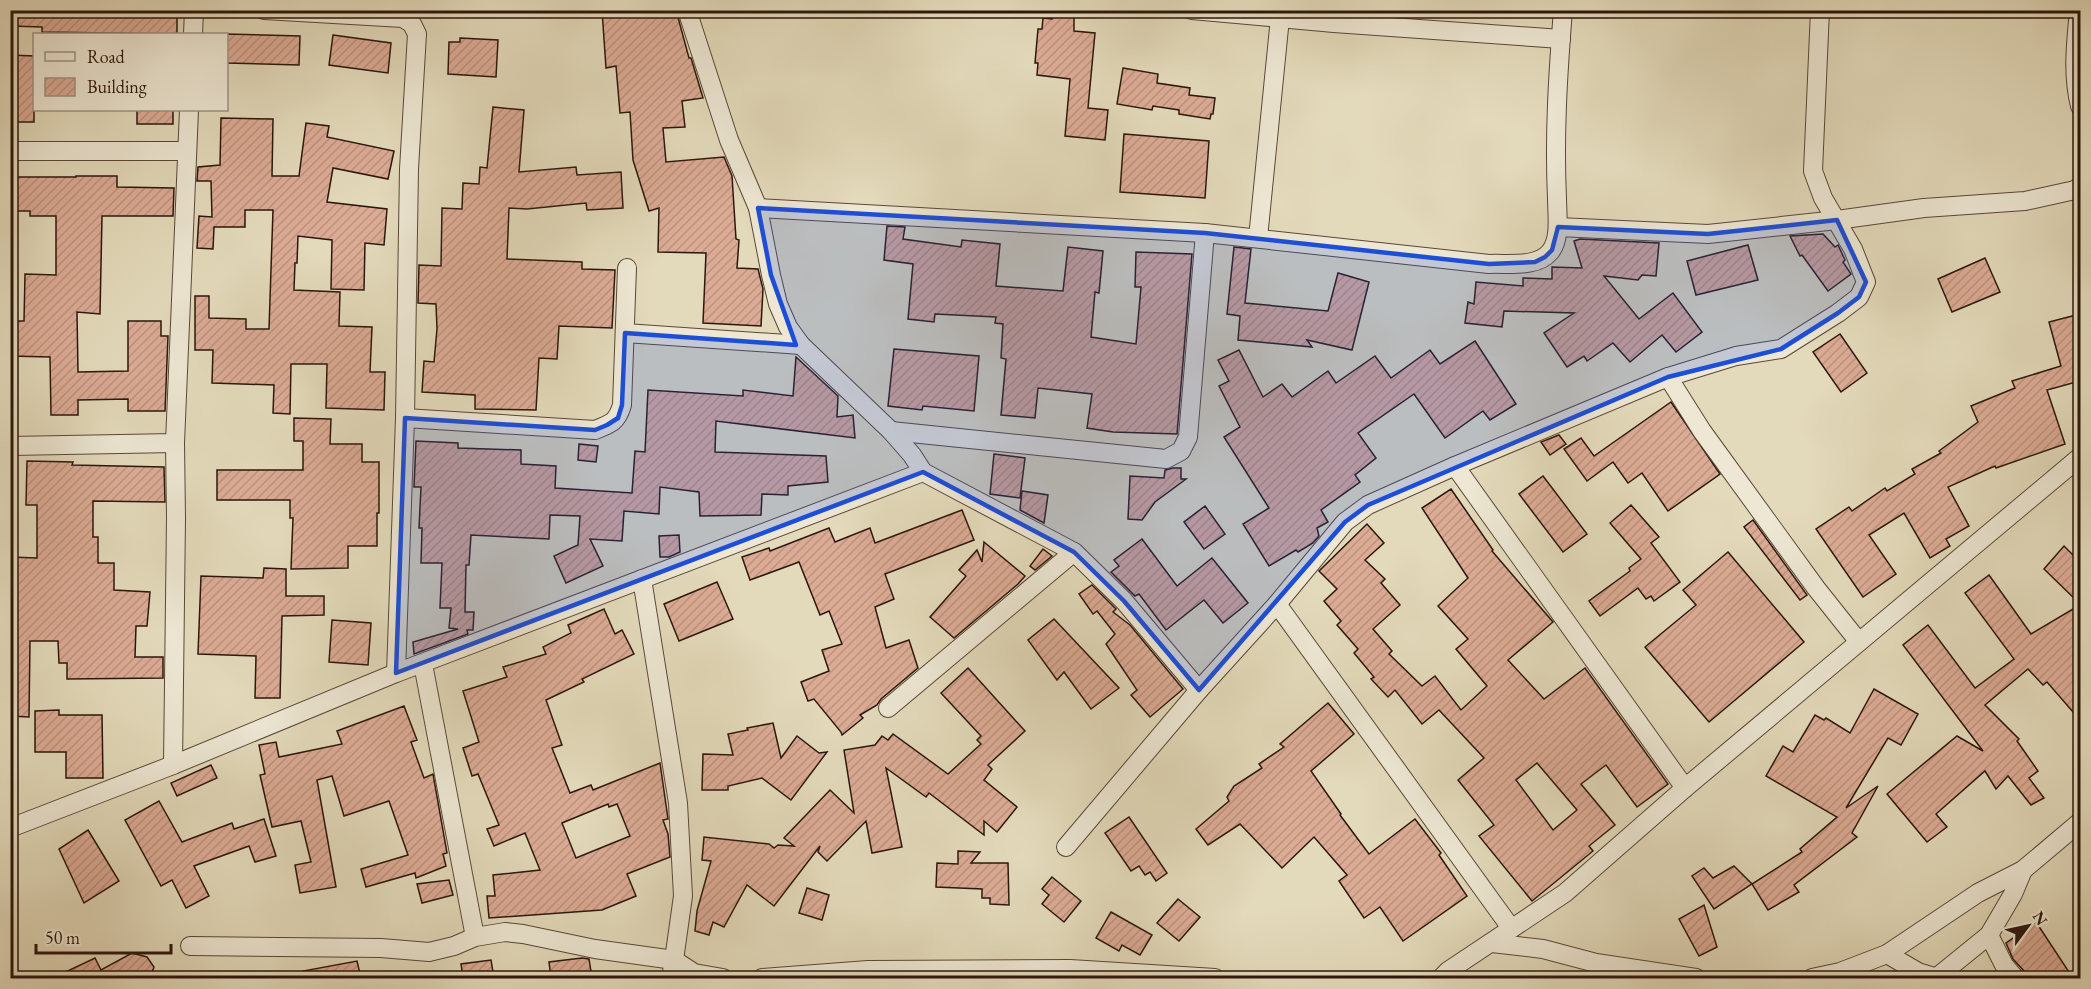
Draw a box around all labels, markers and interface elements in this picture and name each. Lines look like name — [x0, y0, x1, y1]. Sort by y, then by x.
legend — [33, 33, 228, 111]
text: Road — [87, 45, 126, 68]
text: Building — [87, 75, 147, 98]
north arrow — [1998, 896, 2058, 956]
text: N — [2028, 907, 2053, 929]
scale bar — [36, 917, 171, 955]
text: 50 m — [45, 926, 80, 949]

